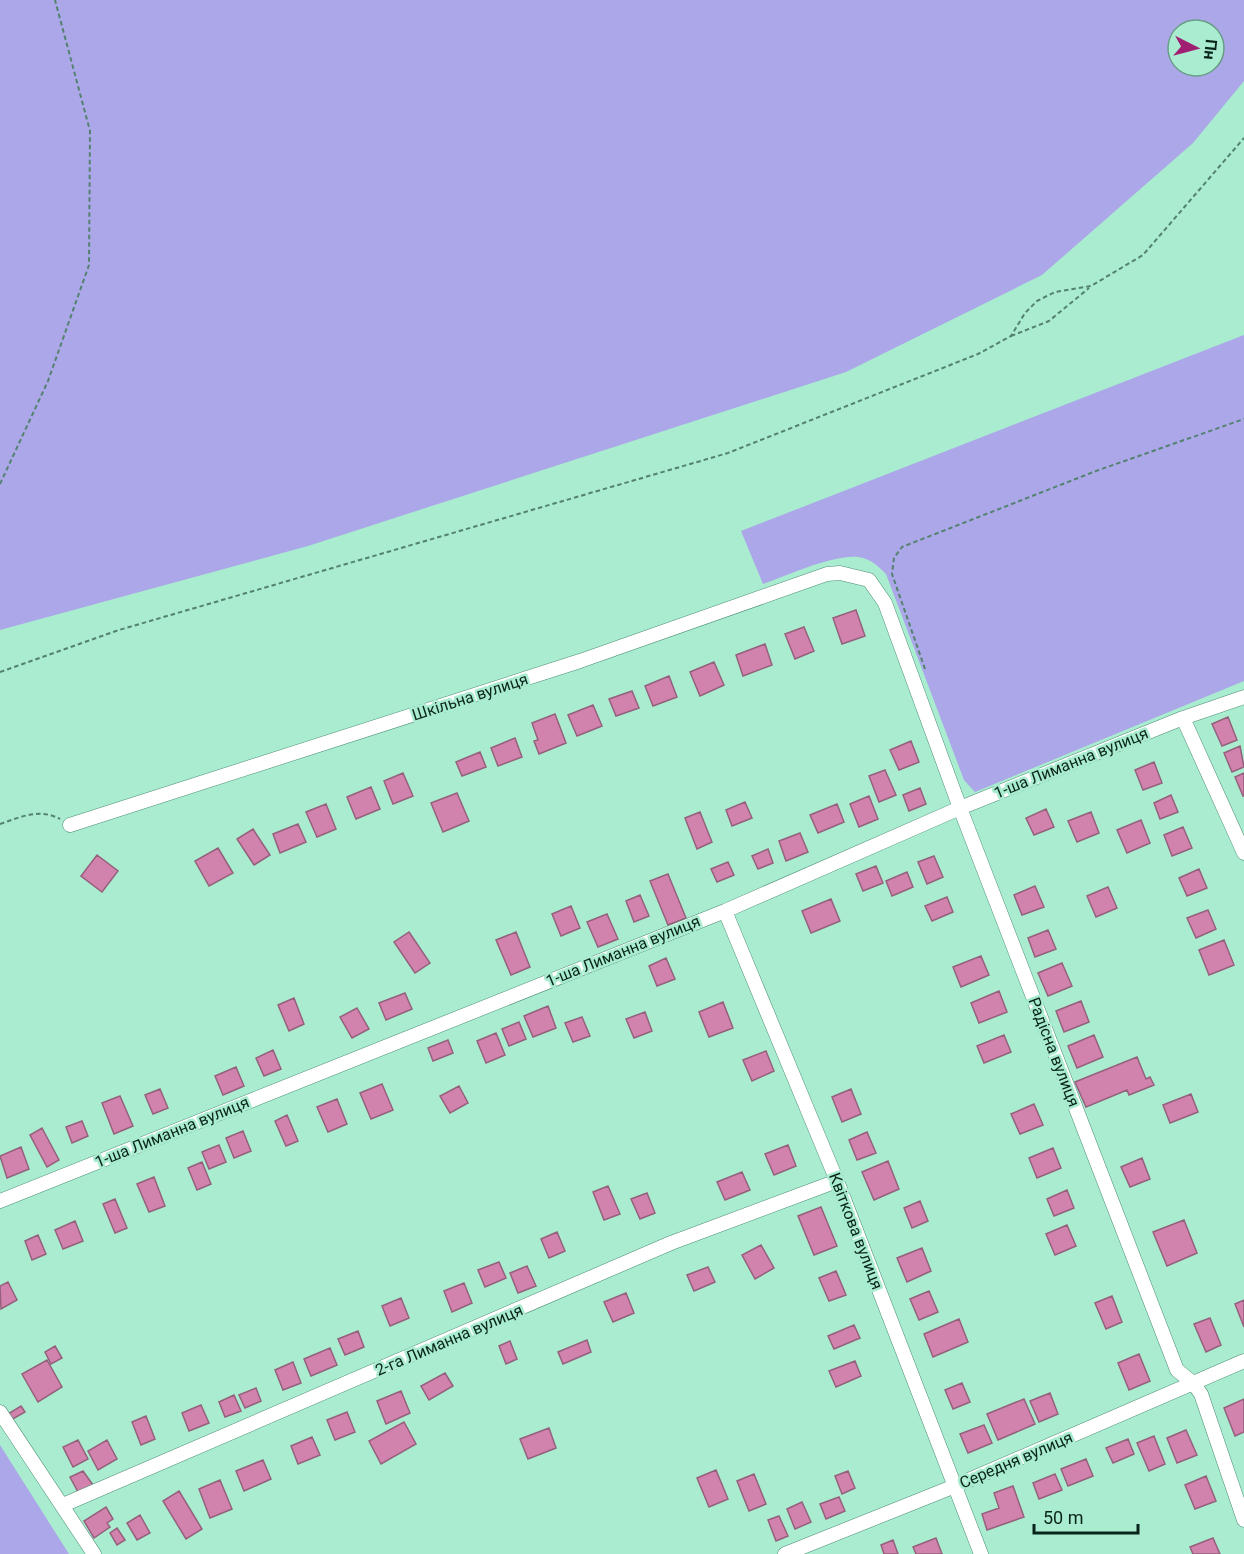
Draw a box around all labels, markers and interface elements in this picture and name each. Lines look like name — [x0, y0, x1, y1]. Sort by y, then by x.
north arrow — [1166, 18, 1226, 78]
text: Пн — [1200, 38, 1221, 61]
street label: Шкільна вулиця — [410, 669, 530, 725]
street label: 1-ша Лиманна вулиця — [991, 723, 1151, 803]
street label: 1-ша Лиманна вулиця — [543, 911, 703, 991]
street label: Радісна вулиця — [1024, 995, 1084, 1109]
street label: 1-ша Лиманна вулиця — [92, 1092, 252, 1172]
street label: Квіткова вулиця — [825, 1170, 887, 1292]
street label: 2-га Лиманна вулиця — [372, 1300, 526, 1380]
street label: Середня вулиця — [957, 1428, 1075, 1492]
scale bar — [1034, 1497, 1138, 1535]
text: 50 m — [1043, 1507, 1083, 1528]

